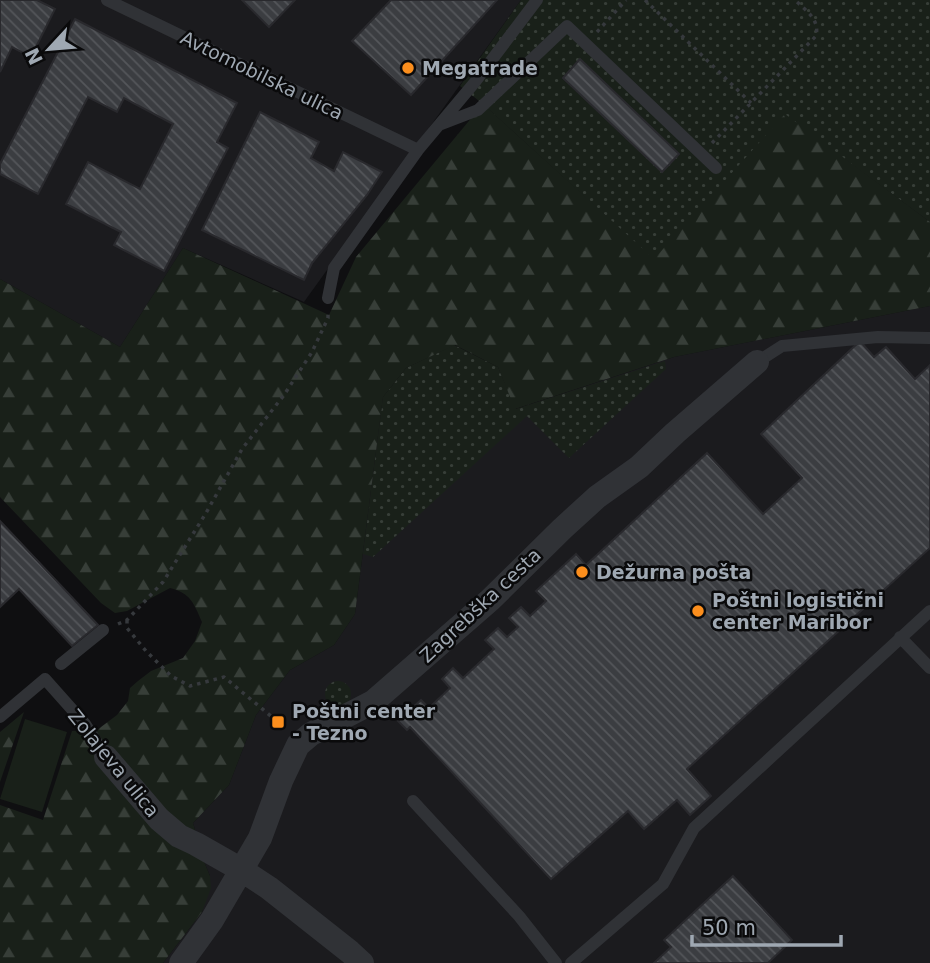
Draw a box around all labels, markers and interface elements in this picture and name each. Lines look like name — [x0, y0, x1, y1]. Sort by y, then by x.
north arrow — [14, 14, 84, 84]
street label: Avtomobilska ulica — [177, 26, 347, 124]
text: N — [20, 44, 47, 68]
place label: Megatrade — [422, 57, 538, 79]
marker: Megatrade — [400, 60, 416, 76]
street label: Zagrebška cesta — [415, 543, 545, 667]
place label: Dežurna pošta — [596, 561, 751, 583]
marker: Dežurna pošta — [574, 564, 590, 580]
place label: Poštni logistični center Maribor — [712, 589, 884, 633]
marker: Poštni logistični center Maribor — [690, 603, 706, 619]
place label: Poštni center - Tezno — [292, 700, 436, 744]
street label: Zolajeva ulica — [64, 705, 164, 821]
marker: Poštni center - Tezno — [270, 714, 286, 730]
scale bar — [692, 904, 841, 948]
text: 50 m — [702, 916, 756, 940]

